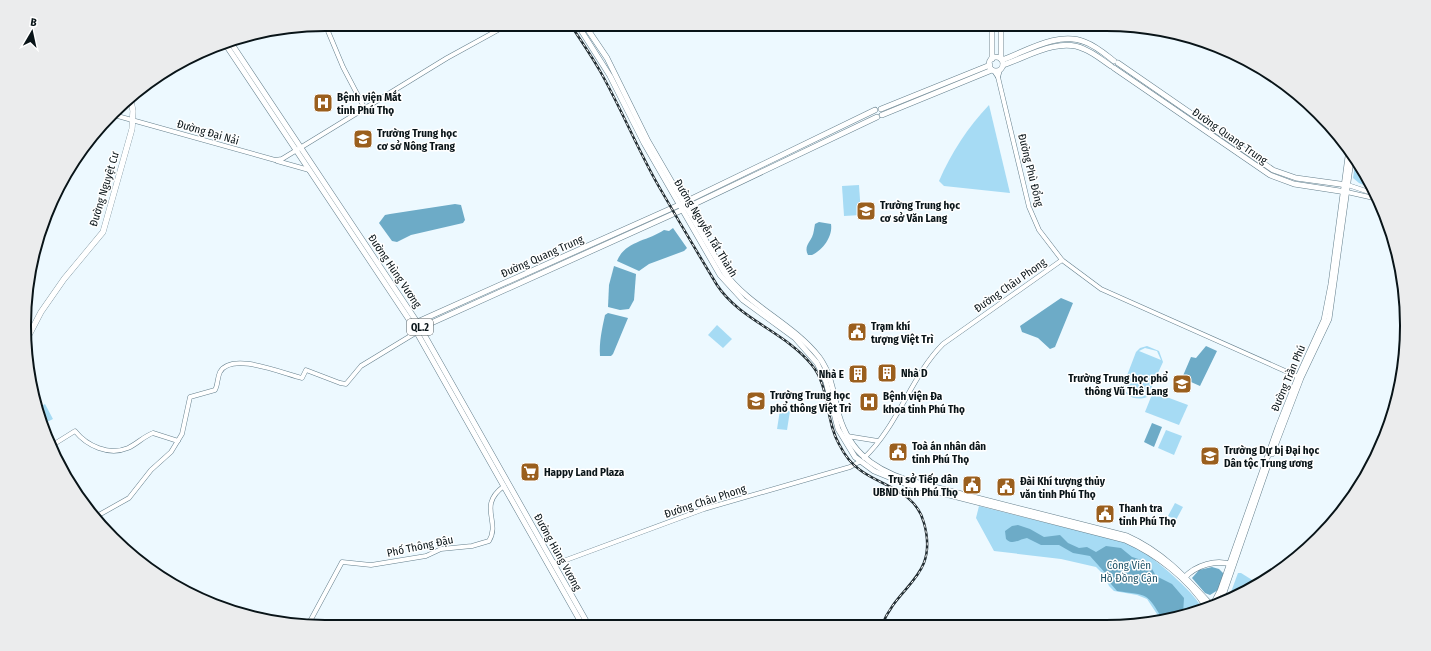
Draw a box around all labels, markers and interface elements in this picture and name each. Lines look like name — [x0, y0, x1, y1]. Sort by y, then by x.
north arrow — [12, 12, 52, 52]
text: B — [29, 16, 38, 30]
place label: Bệnh viện Mắt tỉnh Phú Thọ — [337, 89, 402, 117]
hospital icon: Bệnh viện Mắt tỉnh Phú Thọ — [312, 92, 334, 114]
street label: Đường Quang Trung — [1190, 106, 1270, 168]
street label: Đường Đại Nải — [175, 117, 241, 148]
place label: Trường Trung học cơ sở Nông Trang — [377, 127, 457, 153]
school or university icon: Trường Trung học cơ sở Nông Trang — [352, 128, 374, 150]
street label: Đường Phù Đổng — [1015, 132, 1047, 209]
street label: Đường Nguyệt Cư — [87, 149, 122, 228]
street label: Đường Nguyễn Tất Thành — [671, 177, 740, 280]
place label: Trường Trung học cơ sở Văn Lang — [880, 199, 960, 225]
school or university icon: Trường Trung học cơ sở Văn Lang — [855, 200, 877, 222]
street label: Đường Hùng Vương — [365, 232, 424, 311]
street label: Đường Quang Trung — [499, 232, 586, 280]
street label: Đường Châu Phong — [972, 255, 1049, 315]
road number: QL.2 — [407, 319, 433, 335]
place label: Trạm khí tượng Việt Trì — [871, 320, 933, 346]
public building icon: Trạm khí tượng Việt Trì — [846, 321, 868, 343]
street label: Đường Trần Phú — [1269, 343, 1308, 413]
building icon: Nhà D — [876, 362, 898, 384]
building icon: Nhà E — [847, 363, 869, 385]
place label: Nhà D — [901, 367, 928, 380]
place label: Nhà E — [819, 368, 844, 381]
place label: Trường Trung học phổ thông Vũ Thê Lang — [1068, 371, 1169, 398]
school or university icon: Trường Trung học phổ thông Vũ Thê Lang — [1171, 373, 1193, 395]
place label: Trường Trung học phổ thông Việt Trì — [770, 389, 851, 415]
school or university icon: Trường Trung học phổ thông Việt Trì — [745, 390, 767, 412]
place label: Bệnh viện Đa khoa tỉnh Phú Thọ — [883, 390, 965, 416]
hospital icon: Bệnh viện Đa khoa tỉnh Phú Thọ — [858, 391, 880, 413]
place label: Toà án nhân dân tỉnh Phú Thọ — [912, 440, 986, 466]
public building icon: Toà án nhân dân tỉnh Phú Thọ — [887, 441, 909, 463]
place label: Trường Dự bị Đại học Dân tộc Trung ương — [1224, 444, 1319, 470]
school or university icon: Trường Dự bị Đại học Dân tộc Trung ương — [1199, 445, 1221, 467]
supermarket icon: Happy Land Plaza — [519, 461, 541, 483]
place label: Happy Land Plaza — [544, 466, 625, 479]
place label: Trụ sở Tiếp dân UBND tỉnh Phú Thọ — [873, 473, 958, 499]
public building icon: Trụ sở Tiếp dân UBND tỉnh Phú Thọ — [961, 474, 983, 496]
place label: Đài Khí tượng thủy văn tỉnh Phú Thọ — [1019, 475, 1106, 501]
public building icon: Đài Khí tượng thủy văn tỉnh Phú Thọ — [995, 476, 1017, 498]
street label: Đường Châu Phong — [663, 482, 748, 521]
place label: Thanh tra tỉnh Phú Thọ — [1119, 502, 1176, 528]
public building icon: Thanh tra tỉnh Phú Thọ — [1094, 503, 1116, 525]
street label: Đường Hùng Vương — [531, 511, 584, 594]
street label: Phố Thông Đậu — [386, 533, 454, 560]
park label: Công Viên Hồ Đồng Cận — [1100, 559, 1158, 585]

